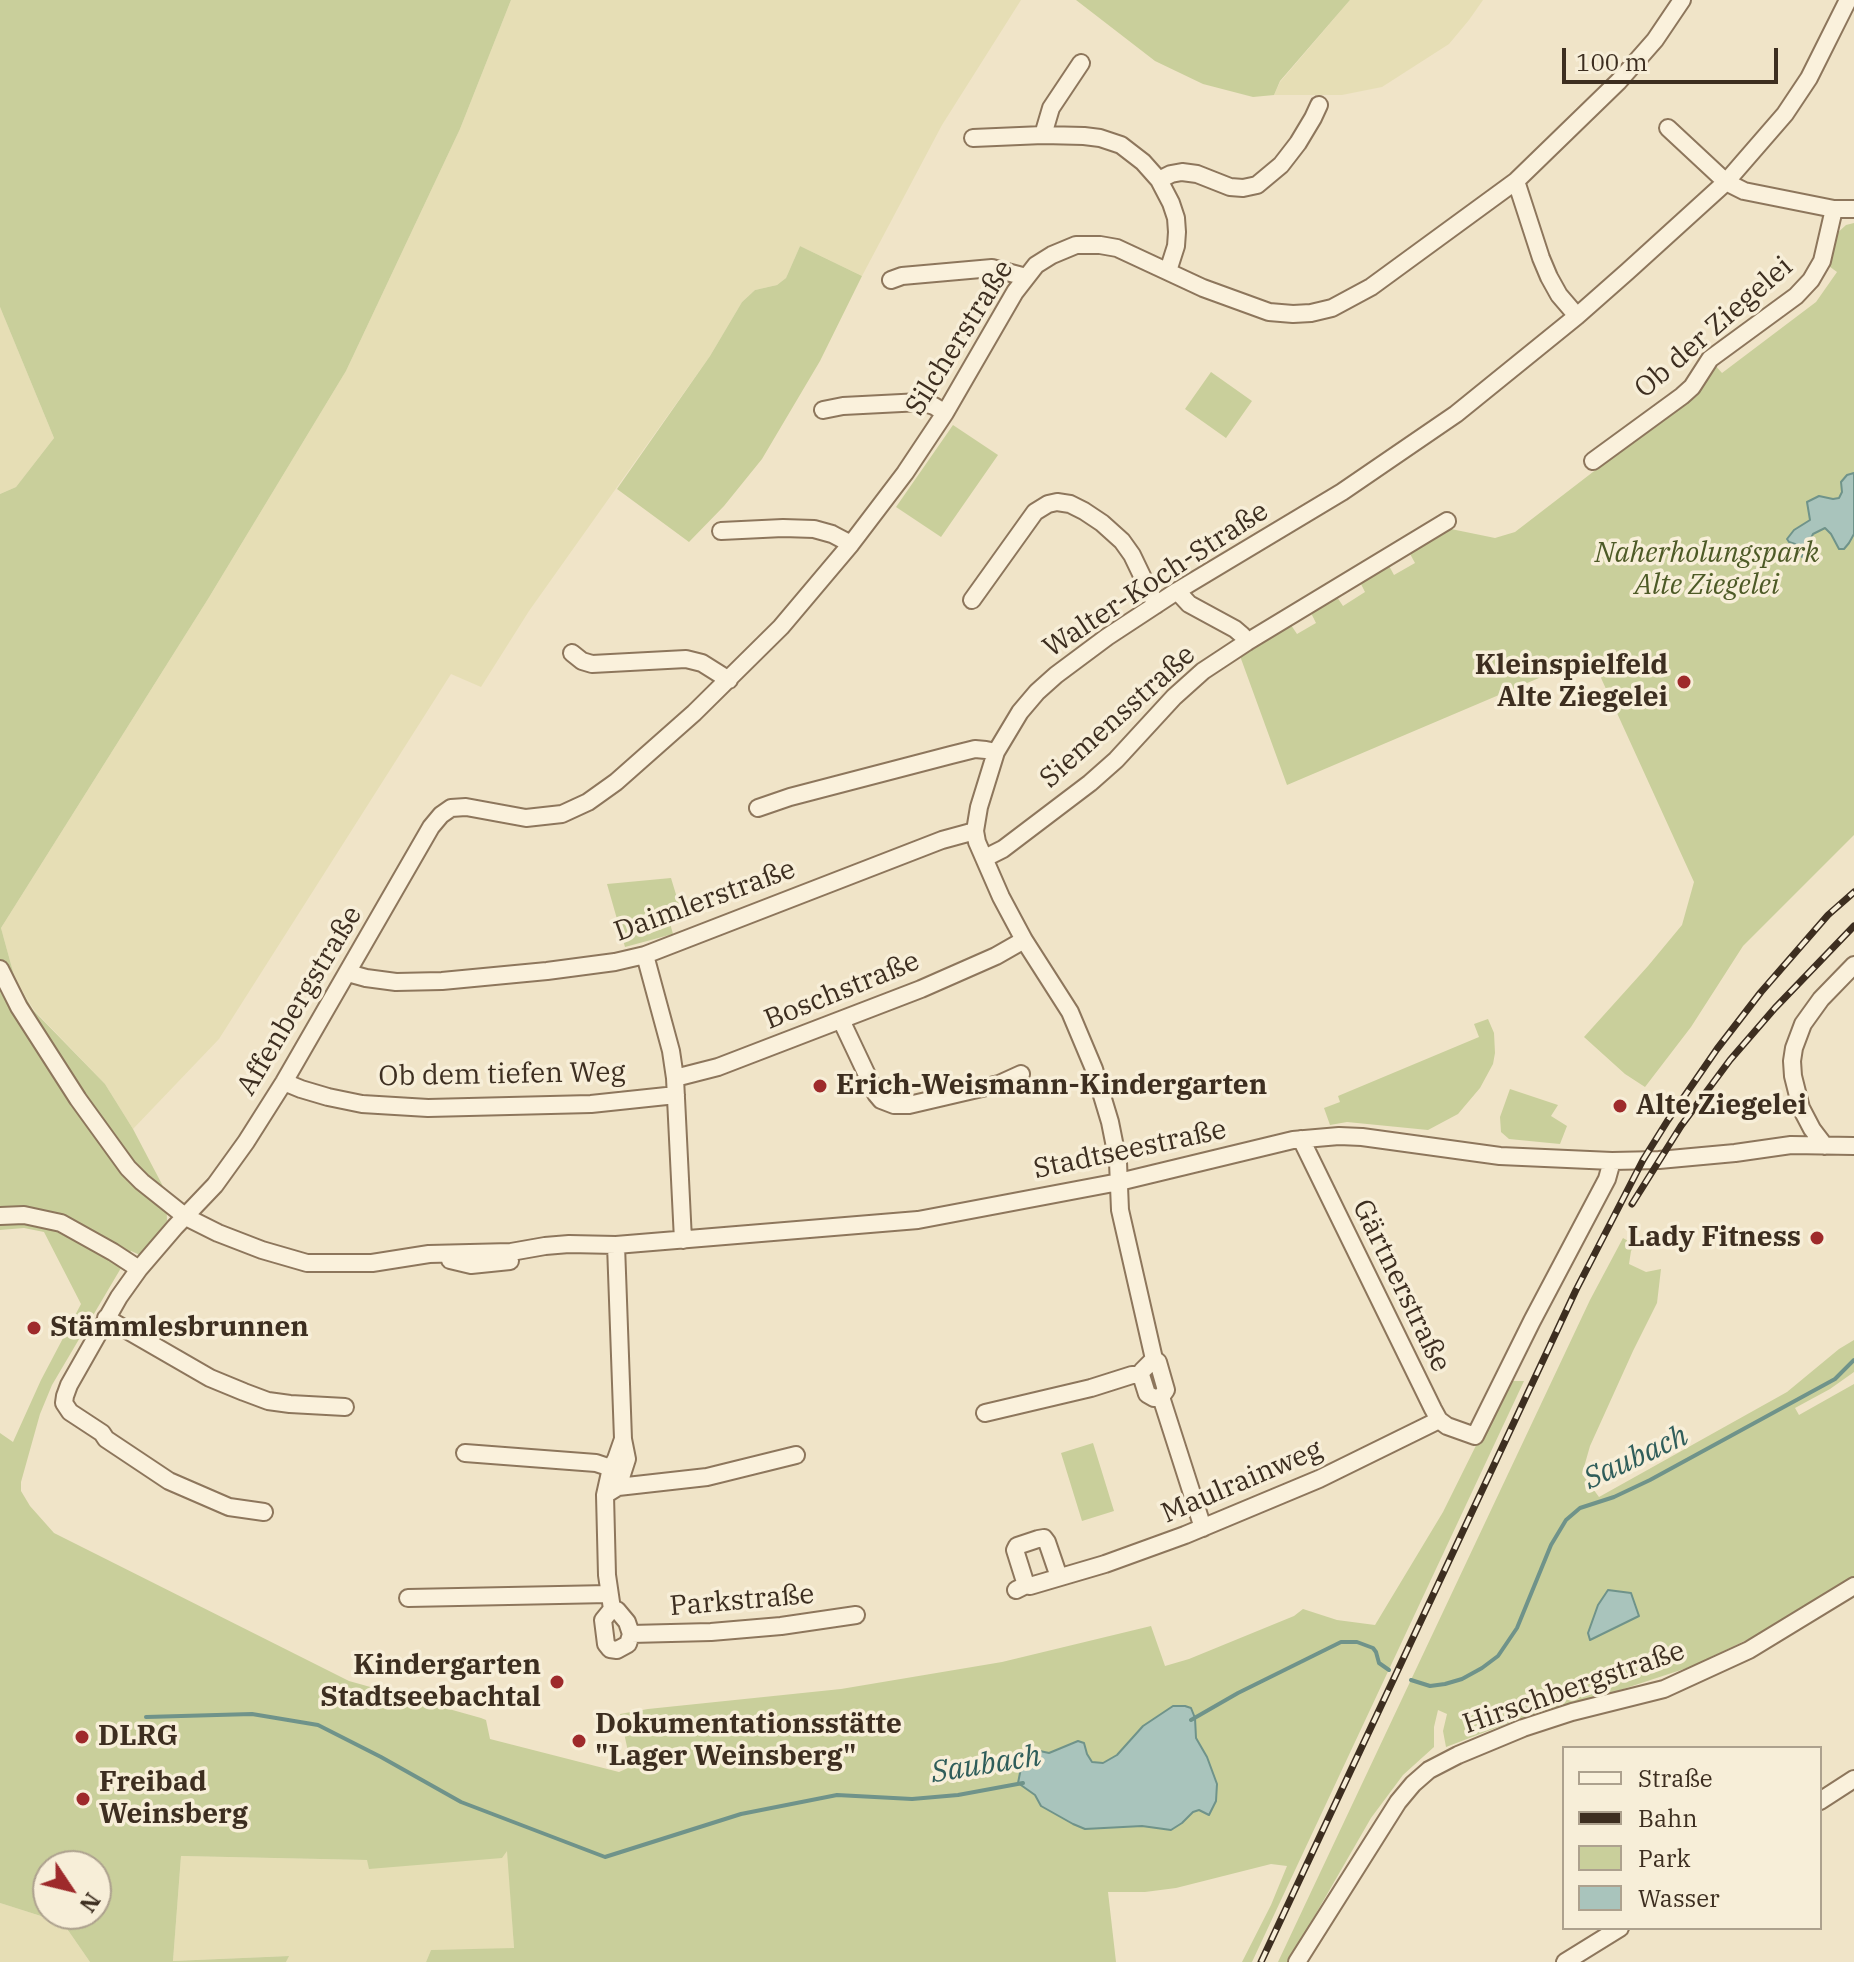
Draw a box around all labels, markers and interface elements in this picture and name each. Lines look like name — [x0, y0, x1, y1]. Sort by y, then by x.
scale bar — [1566, 32, 1782, 82]
text: 100 m — [1576, 46, 1648, 78]
street label: Ob der Ziegelei — [1628, 250, 1800, 406]
street label: Silcherstraße — [899, 254, 1021, 422]
street label: Walter-Koch-Straße — [1037, 495, 1275, 665]
park label: Naherholungspark Alte Ziegelei — [1595, 537, 1819, 603]
street label: Siemensstraße — [1033, 638, 1203, 796]
place label: Kleinspielfeld Alte Ziegelei — [1475, 649, 1668, 715]
marker: Kleinspielfeld Alte Ziegelei — [1675, 673, 1693, 691]
street label: Daimlerstraße — [610, 853, 800, 949]
street label: Affenbergstraße — [230, 900, 370, 1102]
street label: Boschstraße — [760, 945, 924, 1037]
street label: Ob dem tiefen Weg — [378, 1056, 626, 1094]
place label: Erich-Weismann-Kindergarten — [836, 1069, 1267, 1103]
marker: Erich-Weismann-Kindergarten — [811, 1077, 829, 1095]
place label: Alte Ziegelei — [1636, 1089, 1807, 1123]
marker: Alte Ziegelei — [1611, 1097, 1629, 1115]
street label: Stadtseestraße — [1031, 1113, 1229, 1187]
street label: Gärtnerstraße — [1345, 1194, 1457, 1378]
place label: Lady Fitness — [1628, 1221, 1801, 1255]
marker: Lady Fitness — [1808, 1229, 1826, 1247]
place label: Stämmlesbrunnen — [50, 1311, 309, 1345]
marker: Stämmlesbrunnen — [25, 1319, 43, 1337]
water label: Saubach — [1578, 1418, 1694, 1498]
street label: Maulrainweg — [1157, 1433, 1327, 1531]
street label: Parkstraße — [668, 1578, 816, 1624]
street label: Hirschbergstraße — [1459, 1634, 1689, 1742]
place label: Kindergarten Stadtseebachtal — [320, 1649, 541, 1715]
marker: Kindergarten Stadtseebachtal — [548, 1673, 566, 1691]
place label: Dokumentationsstätte "Lager Weinsberg" — [595, 1708, 902, 1774]
place label: DLRG — [98, 1720, 178, 1754]
marker: DLRG — [73, 1728, 91, 1746]
marker: Dokumentationsstätte "Lager Weinsberg" — [570, 1732, 588, 1750]
water label: Saubach — [928, 1739, 1044, 1791]
legend — [1562, 1746, 1822, 1930]
text: Straße — [1638, 1762, 1713, 1794]
place label: Freibad Weinsberg — [99, 1766, 248, 1832]
marker: Freibad Weinsberg — [74, 1790, 92, 1808]
text: Bahn — [1638, 1802, 1698, 1834]
text: Park — [1638, 1842, 1690, 1874]
north arrow — [32, 1850, 112, 1930]
text: Wasser — [1638, 1882, 1720, 1914]
text: N — [74, 1887, 107, 1918]

